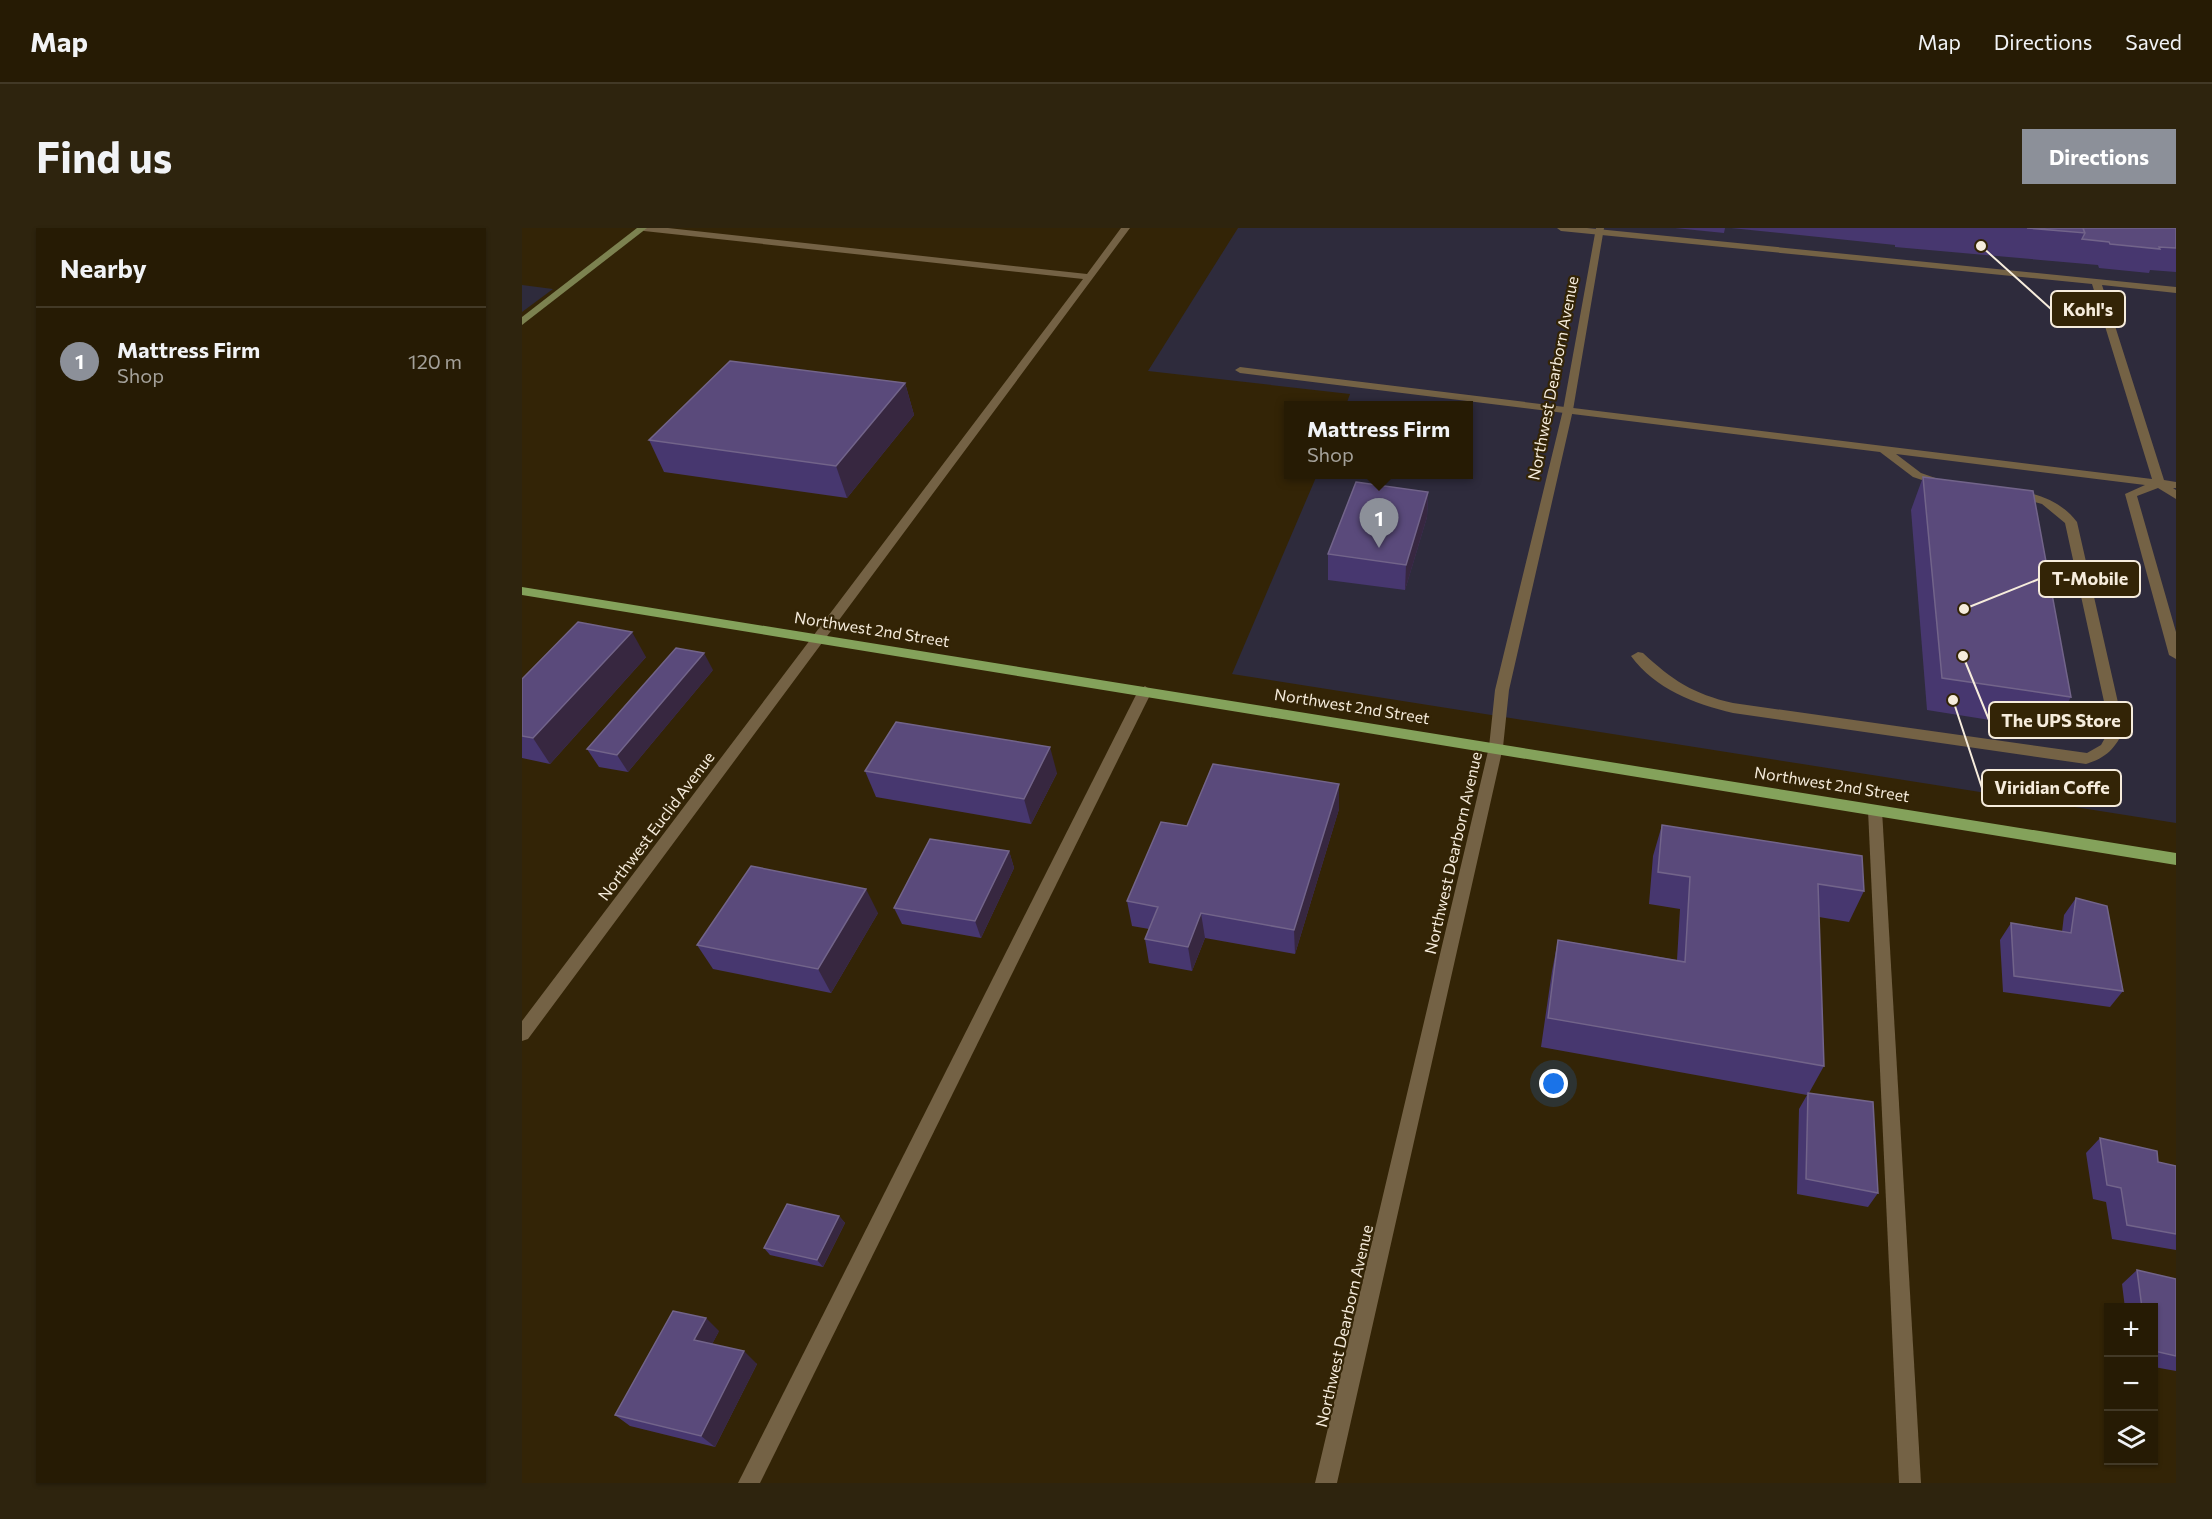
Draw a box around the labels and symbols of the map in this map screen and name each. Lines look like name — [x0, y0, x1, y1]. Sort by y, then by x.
street label: Northwest Dearborn Avenue — [1523, 274, 1582, 481]
callout: Kohl's — [2051, 291, 2125, 327]
text: Kohl's — [2063, 298, 2113, 320]
pin: 1 — [1360, 498, 1398, 548]
callout: T-Mobile — [2039, 561, 2140, 597]
text: T-Mobile — [2052, 567, 2128, 589]
street label: Northwest 2nd Street — [793, 607, 952, 650]
street label: Northwest 2nd Street — [1273, 684, 1432, 727]
callout: The UPS Store — [1989, 702, 2132, 738]
text: The UPS Store — [2001, 709, 2121, 731]
street label: Northwest Euclid Avenue — [593, 747, 718, 904]
street label: Northwest Dearborn Avenue — [1420, 750, 1485, 956]
street label: Northwest 2nd Street — [1753, 762, 1912, 805]
callout: Viridian Coffe — [1982, 770, 2121, 806]
text: Viridian Coffe — [1994, 776, 2110, 798]
your location — [1539, 1069, 1568, 1098]
street label: Northwest Dearborn Avenue — [1311, 1223, 1376, 1429]

